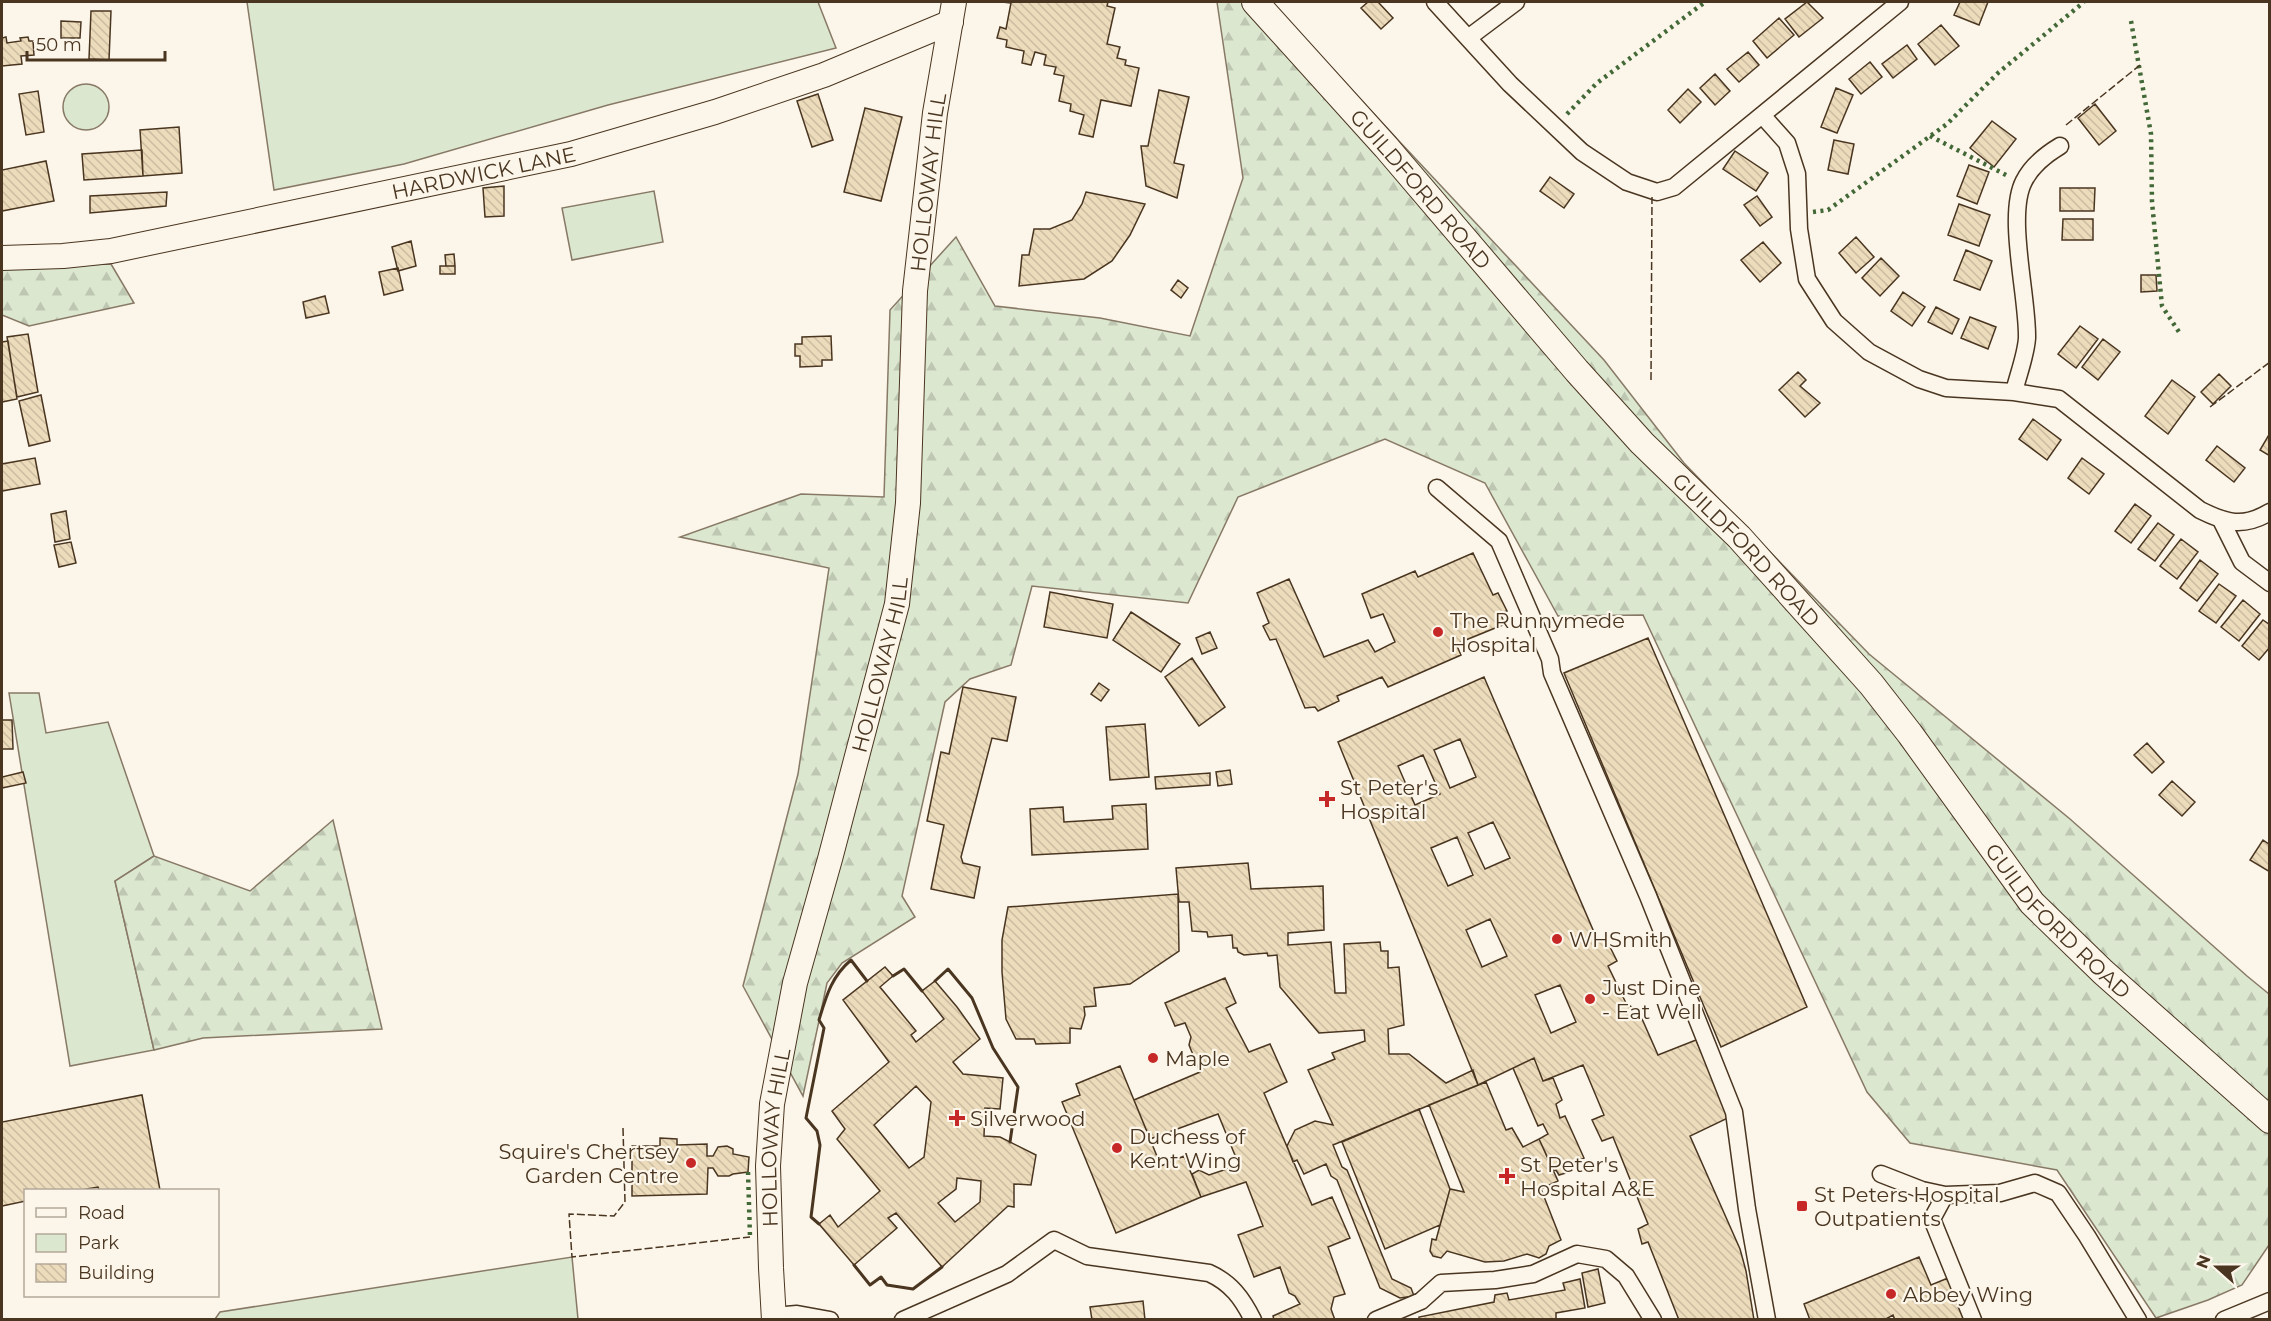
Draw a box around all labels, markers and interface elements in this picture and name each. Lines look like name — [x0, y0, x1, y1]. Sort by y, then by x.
scale bar — [27, 24, 165, 62]
text: 50 m — [36, 34, 82, 56]
street label: HOLLOWAY HILL — [905, 90, 951, 273]
street label: GUILDFORD ROAD — [1345, 104, 1497, 274]
street label: HARDWICK LANE — [389, 141, 578, 204]
street label: GUILDFORD ROAD — [1668, 467, 1825, 631]
street label: HOLLOWAY HILL — [846, 575, 912, 755]
place label: The Runnymede Hospital — [1450, 608, 1625, 657]
marker: The Runnymede Hospital — [1431, 625, 1445, 639]
place label: St Peter's Hospital — [1340, 775, 1438, 824]
marker: St Peter's Hospital — [1318, 790, 1336, 808]
street label: GUILDFORD ROAD — [1981, 838, 2136, 1003]
place label: WHSmith — [1569, 927, 1672, 952]
marker: WHSmith — [1550, 932, 1564, 946]
place label: Just Dine - Eat Well — [1601, 975, 1702, 1024]
marker: Just Dine - Eat Well — [1583, 992, 1597, 1006]
street label: HOLLOWAY HILL — [755, 1045, 795, 1227]
place label: Maple — [1165, 1046, 1230, 1071]
marker: Maple — [1146, 1051, 1160, 1065]
place label: Silverwood — [970, 1106, 1085, 1131]
marker: Silverwood — [948, 1109, 966, 1127]
place label: Duchess of Kent Wing — [1129, 1124, 1246, 1173]
place label: Squire's Chertsey Garden Centre — [499, 1139, 680, 1188]
marker: Duchess of Kent Wing — [1110, 1141, 1124, 1155]
place label: St Peter's Hospital A&E — [1520, 1152, 1655, 1201]
marker: Squire's Chertsey Garden Centre — [684, 1156, 698, 1170]
marker: St Peter's Hospital A&E — [1498, 1167, 1516, 1185]
place label: St Peters Hospital Outpatients — [1814, 1182, 2000, 1231]
legend — [24, 1189, 219, 1297]
marker: St Peters Hospital Outpatients — [1795, 1199, 1809, 1213]
text: Road — [78, 1202, 125, 1224]
text: Park — [78, 1232, 119, 1254]
north arrow — [2187, 1237, 2247, 1297]
text: N — [2192, 1252, 2215, 1271]
text: Building — [78, 1262, 155, 1284]
place label: Abbey Wing — [1903, 1282, 2033, 1307]
marker: Abbey Wing — [1884, 1287, 1898, 1301]

